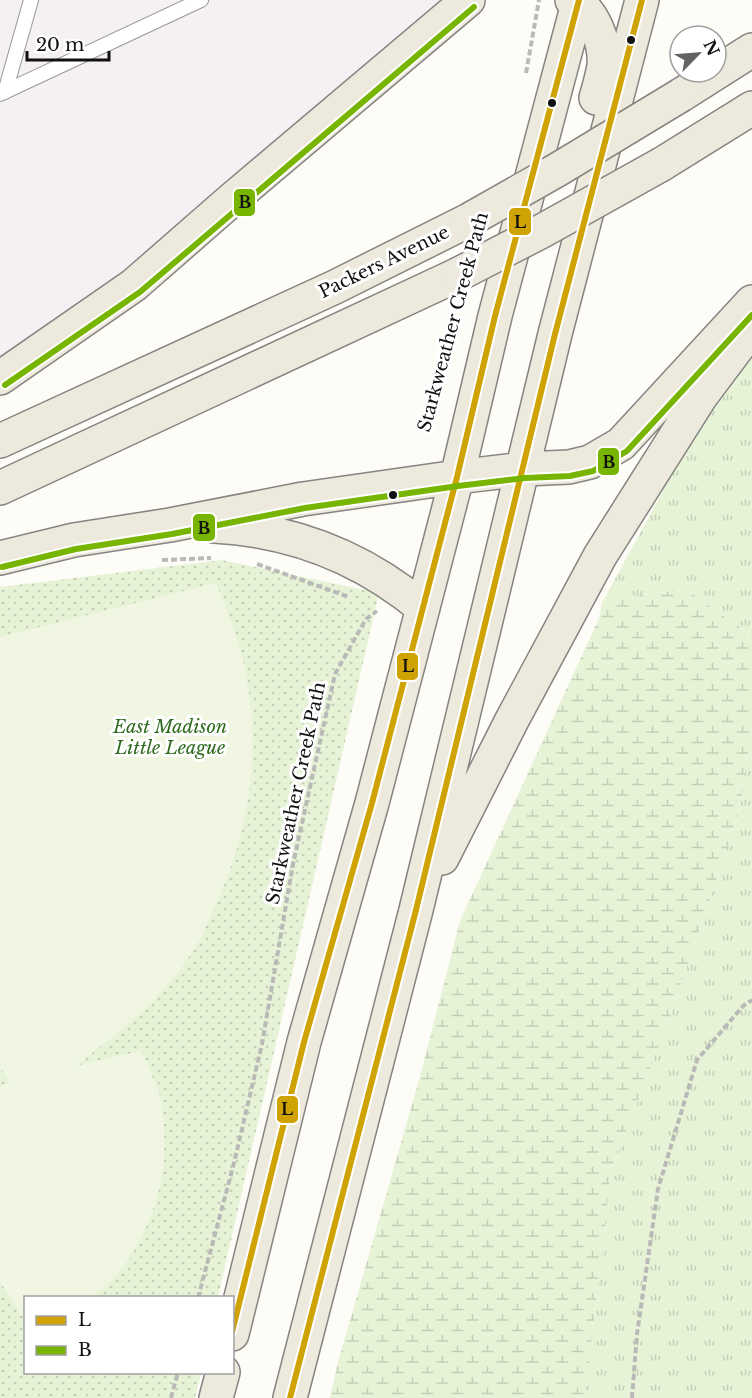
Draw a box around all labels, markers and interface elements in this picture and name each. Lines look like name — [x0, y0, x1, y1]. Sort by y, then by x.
scale bar — [27, 24, 110, 62]
north arrow — [668, 24, 728, 84]
text: 20 m — [36, 34, 84, 56]
unlabelled marker — [625, 34, 637, 46]
text: N — [699, 37, 724, 59]
unlabelled marker — [546, 97, 558, 109]
line badge: B — [233, 188, 256, 217]
text: B — [239, 192, 252, 212]
line badge: L — [508, 207, 532, 236]
street label: Starkweather Creek Path — [413, 210, 493, 434]
text: L — [514, 212, 526, 232]
street label: Packers Avenue — [315, 221, 453, 303]
line badge: B — [597, 447, 620, 476]
text: B — [603, 452, 616, 472]
unlabelled marker — [387, 489, 399, 501]
line badge: B — [192, 513, 216, 542]
text: B — [198, 518, 211, 538]
line badge: L — [396, 652, 419, 681]
text: L — [402, 656, 414, 676]
street label: Starkweather Creek Path — [262, 680, 330, 906]
park label: East Madison Little League — [112, 716, 227, 759]
line badge: L — [276, 1095, 299, 1124]
text: L — [281, 1099, 293, 1119]
legend — [24, 1296, 234, 1374]
text: L — [78, 1309, 91, 1331]
text: B — [78, 1339, 92, 1361]

